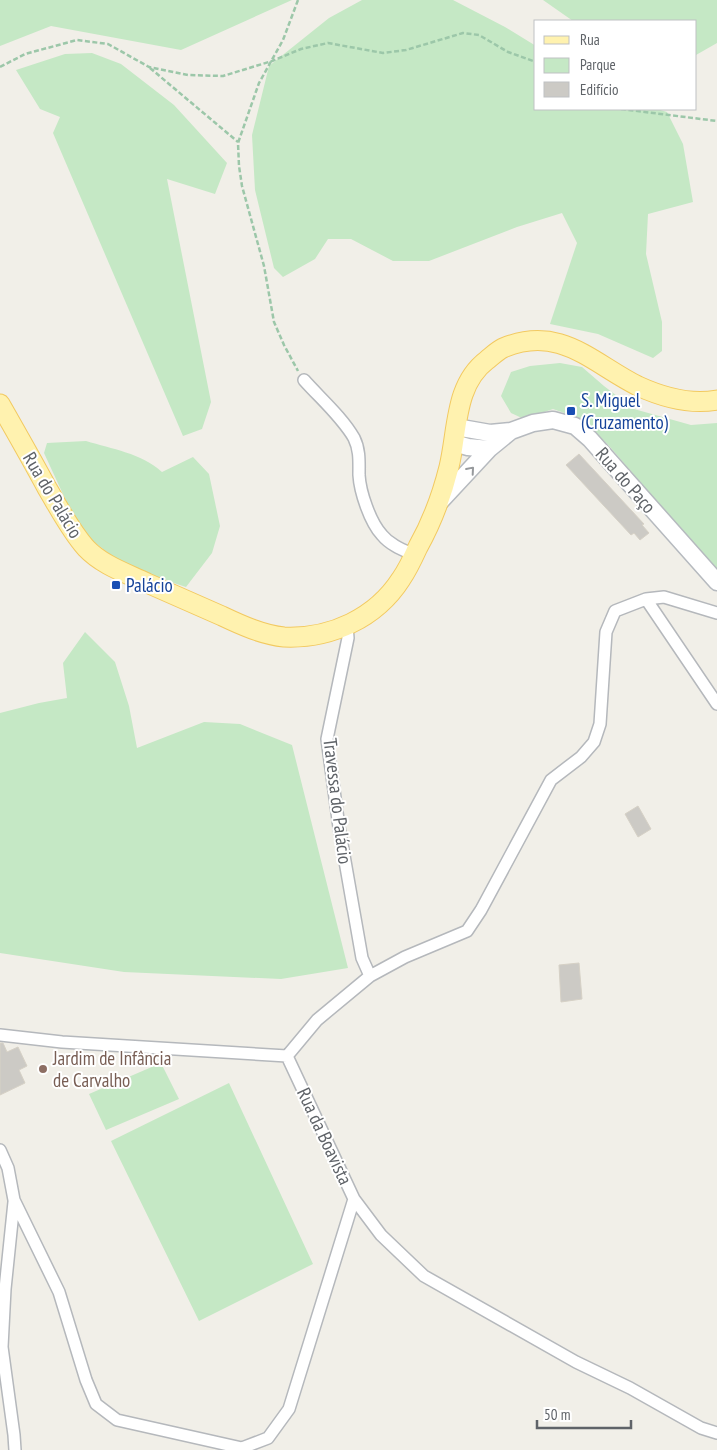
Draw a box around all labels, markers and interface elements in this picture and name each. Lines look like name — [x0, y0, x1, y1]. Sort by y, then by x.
legend — [534, 20, 697, 110]
text: Rua — [580, 30, 600, 49]
text: Parque — [580, 55, 616, 74]
text: Edifício — [580, 80, 618, 99]
place label: S. Miguel (Cruzamento) — [581, 388, 669, 434]
marker: S. Miguel (Cruzamento) — [565, 405, 577, 417]
street label: Rua do Paço — [591, 442, 661, 518]
street label: Rua do Palácio — [18, 448, 88, 542]
one-way arrow — [465, 466, 474, 475]
place label: Palácio — [126, 573, 173, 597]
marker: Palácio — [110, 579, 122, 591]
street label: Travessa do Palácio — [318, 737, 358, 865]
place label: Jardim de Infância de Carvalho — [52, 1046, 171, 1092]
marker: Jardim de Infância de Carvalho — [37, 1063, 49, 1075]
street label: Rua da Boavista — [292, 1084, 358, 1188]
scale bar — [537, 1398, 631, 1430]
text: 50 m — [544, 1405, 570, 1424]

